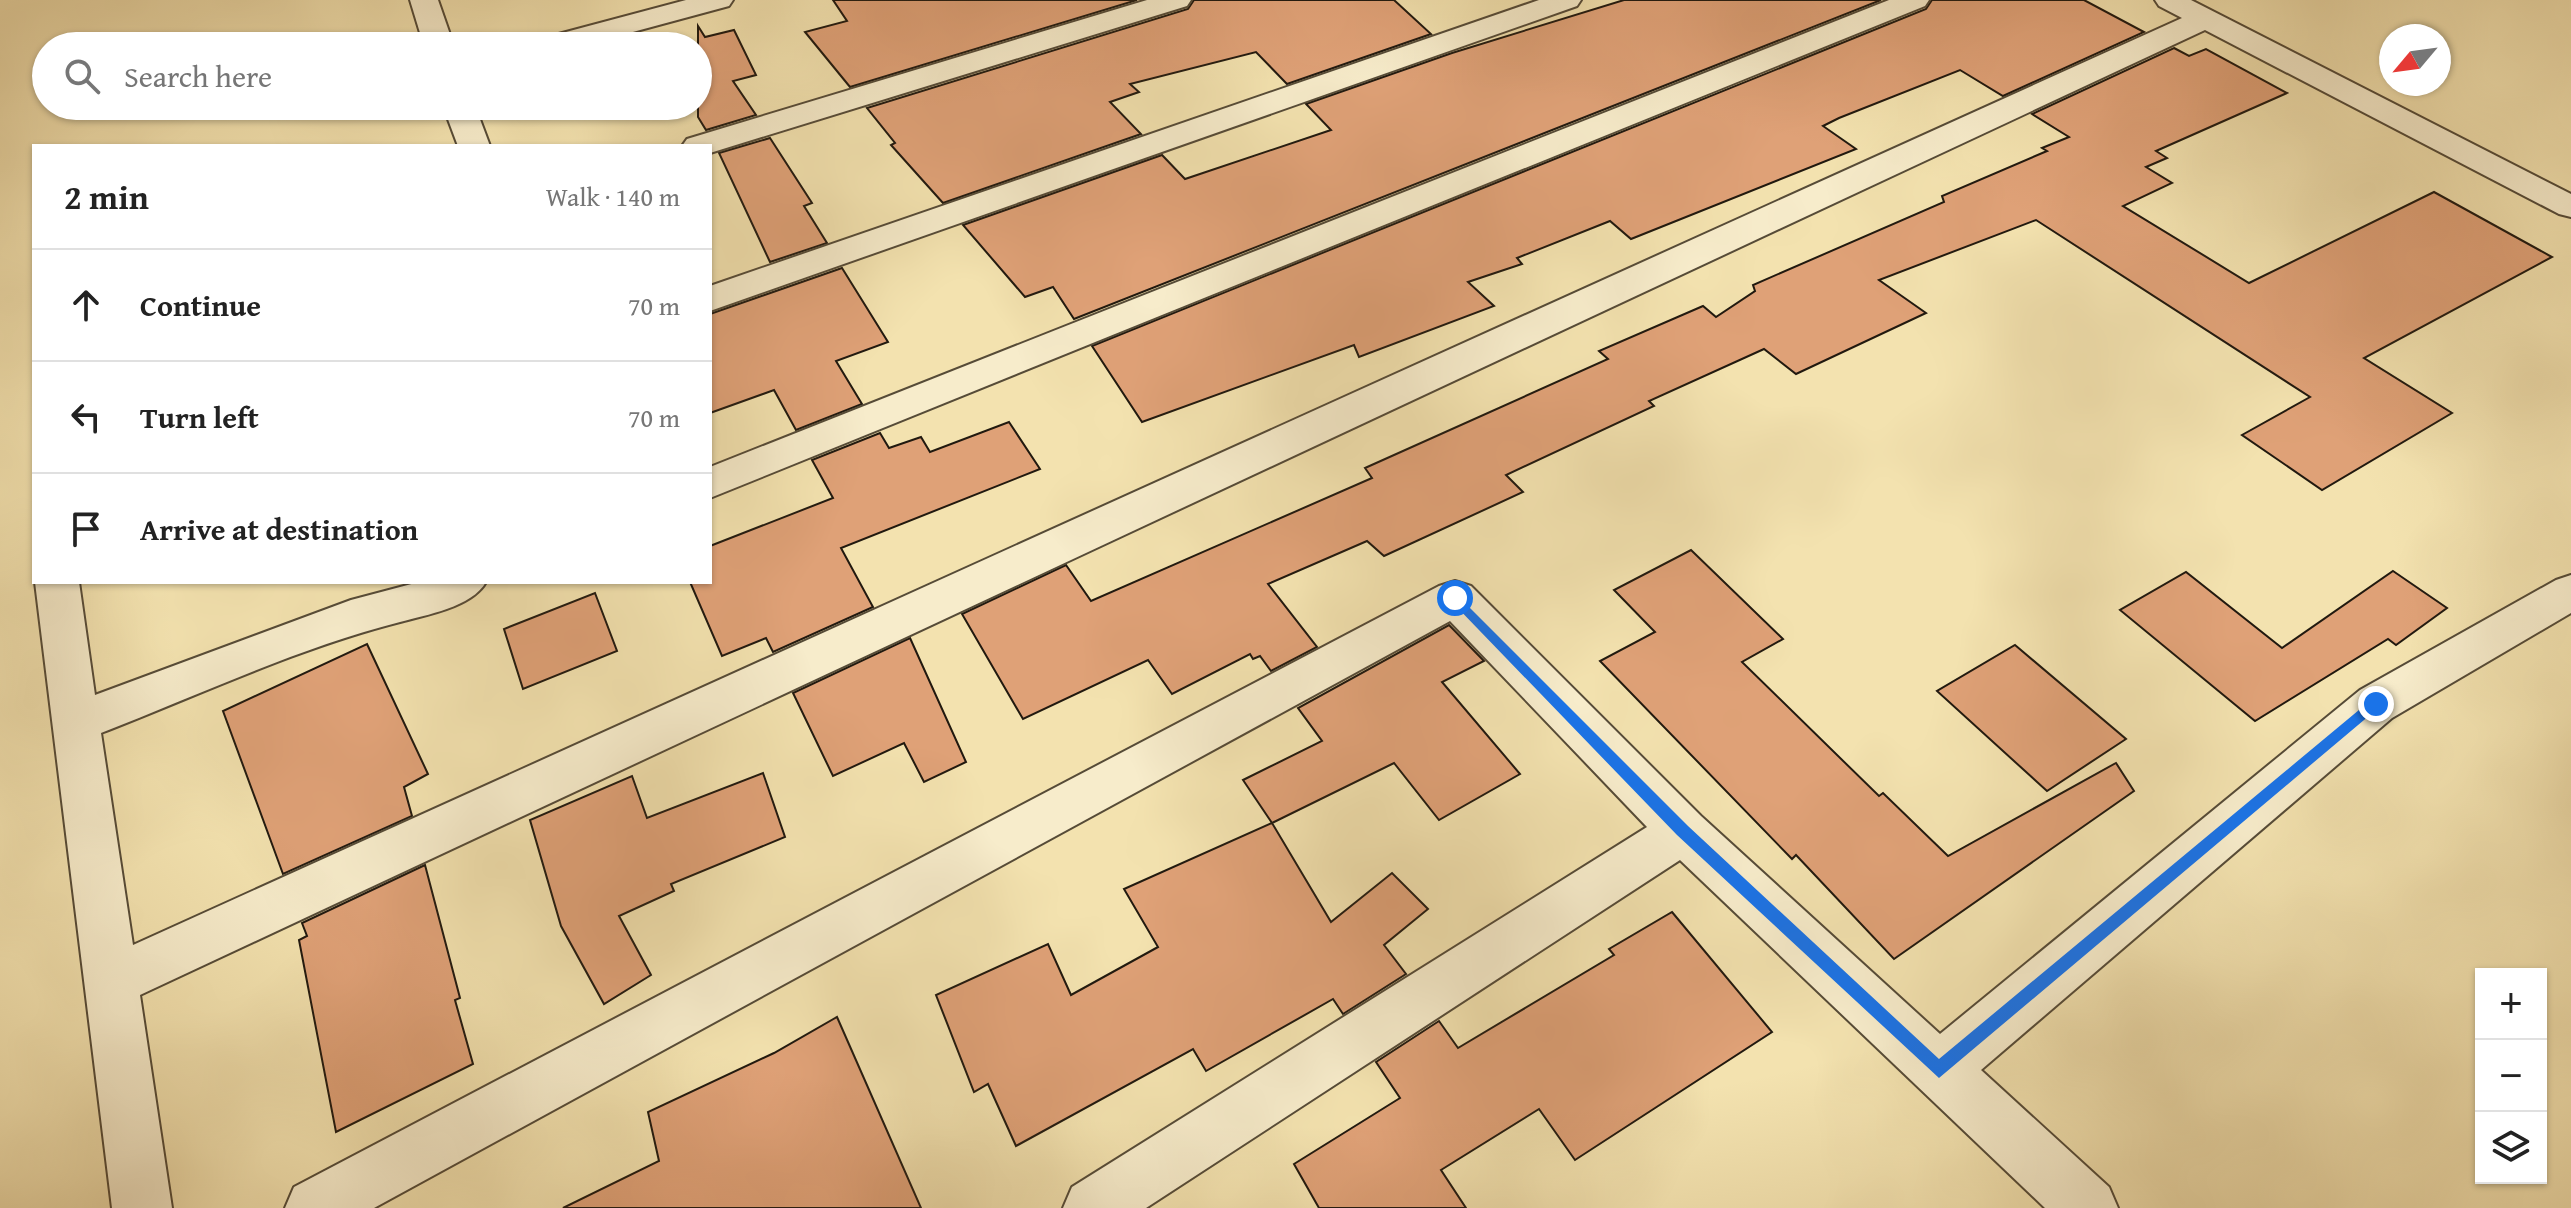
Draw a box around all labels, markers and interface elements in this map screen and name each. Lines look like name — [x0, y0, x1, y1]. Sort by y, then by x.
north arrow — [2379, 24, 2451, 96]
search box — [32, 32, 712, 120]
icon: search — [60, 54, 104, 98]
text: Search here — [124, 54, 272, 98]
text: 2 min — [64, 172, 149, 221]
text: Walk · 140 m — [546, 177, 680, 216]
icon: ahead — [64, 283, 108, 327]
text: Continue — [140, 283, 261, 327]
text: 70 m — [628, 286, 680, 325]
icon: left — [64, 395, 108, 439]
text: Turn left — [140, 395, 259, 439]
text: 70 m — [628, 398, 680, 437]
icon: arrive — [64, 507, 108, 551]
text: Arrive at destination — [140, 507, 418, 551]
route start — [1437, 580, 1473, 616]
route end — [2358, 686, 2394, 722]
map controls — [2475, 968, 2547, 1184]
button: + — [2475, 968, 2547, 1040]
button: − — [2475, 1040, 2547, 1112]
button: layers — [2475, 1112, 2547, 1184]

